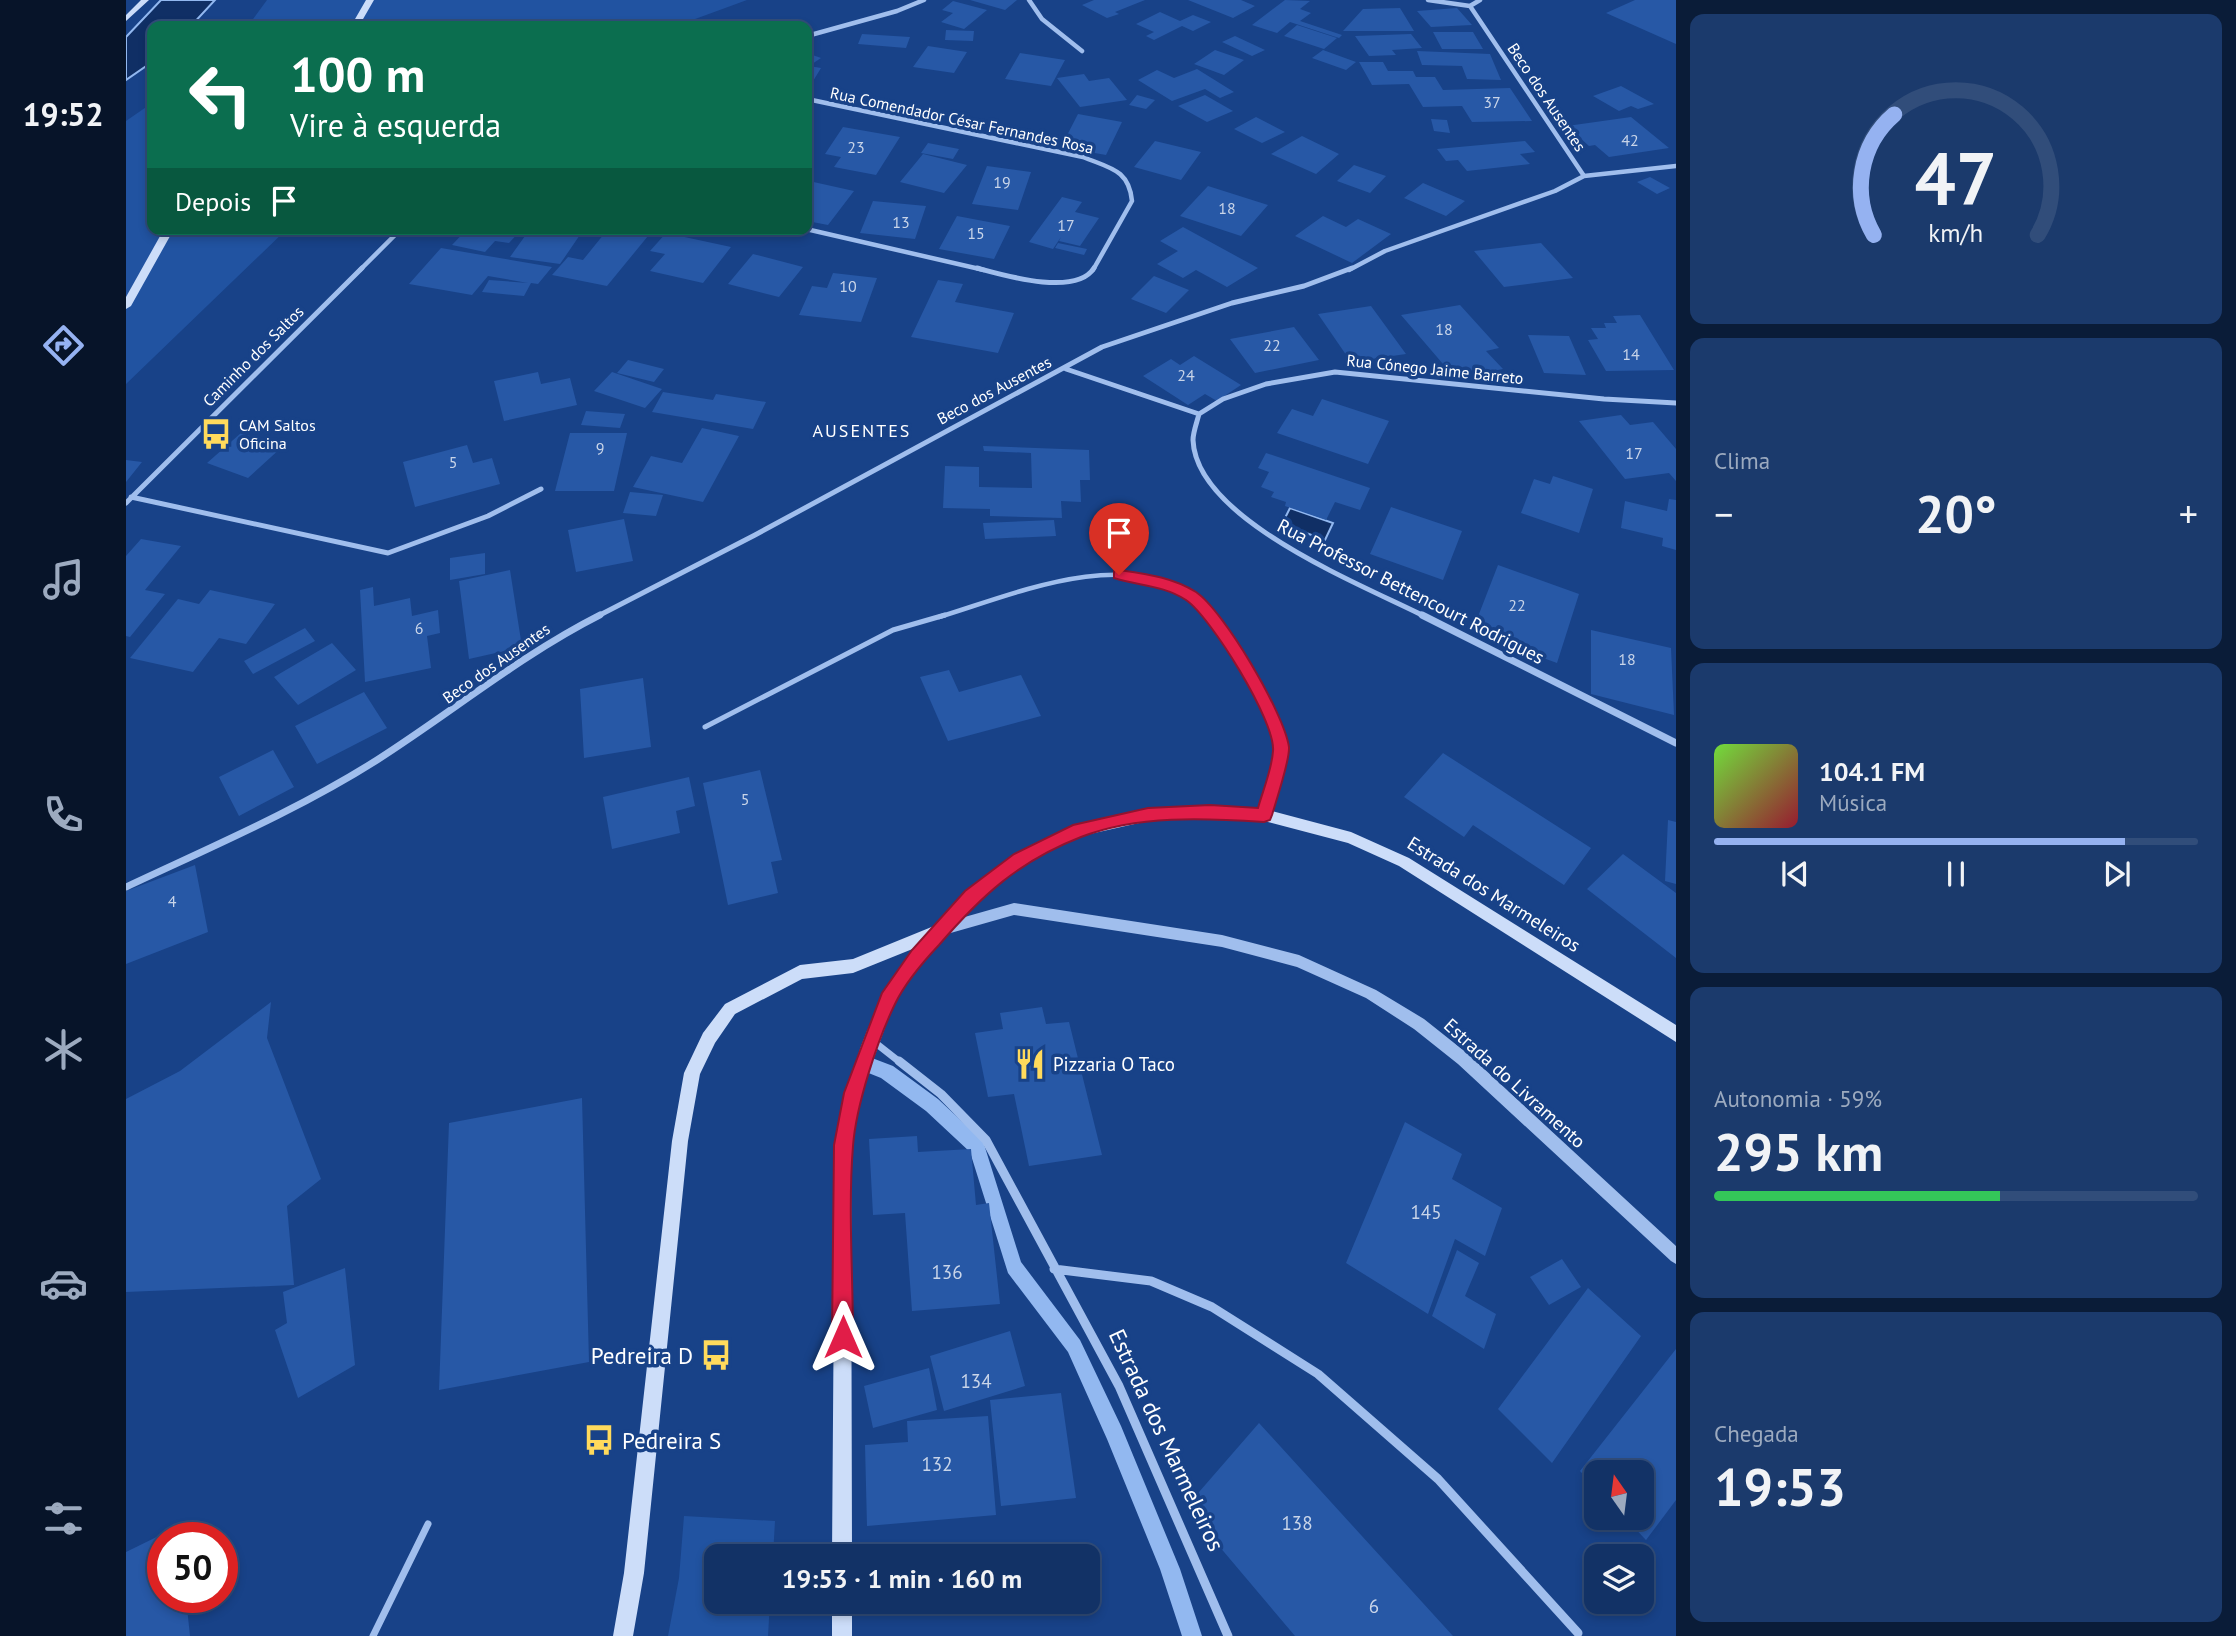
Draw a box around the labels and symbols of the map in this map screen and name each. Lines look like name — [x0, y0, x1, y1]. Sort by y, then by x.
street label: Beco dos Ausentes — [1503, 39, 1591, 155]
street label: Rua Comendador César Fernandes Rosa — [828, 82, 1096, 158]
house number: 37 — [1483, 92, 1501, 112]
house number: 42 — [1621, 130, 1639, 150]
house number: 23 — [847, 137, 865, 157]
house number: 19 — [993, 172, 1011, 192]
house number: 18 — [1218, 198, 1236, 218]
house number: 13 — [892, 212, 910, 232]
house number: 17 — [1057, 215, 1075, 235]
house number: 15 — [967, 223, 985, 243]
house number: 10 — [839, 276, 857, 296]
street label: Caminho dos Saltos — [198, 301, 308, 411]
house number: 18 — [1435, 319, 1453, 339]
house number: 22 — [1263, 335, 1281, 355]
house number: 14 — [1622, 344, 1640, 364]
street label: Rua Cónego Jaime Barreto — [1346, 350, 1524, 388]
street label: Beco dos Ausentes — [934, 351, 1055, 428]
house number: 24 — [1177, 365, 1195, 385]
place label: CAM Saltos Oficina — [239, 415, 316, 453]
bus stop icon: CAM Saltos Oficina — [199, 417, 233, 451]
district label: AUSENTES — [813, 419, 911, 442]
house number: 9 — [596, 438, 604, 458]
house number: 17 — [1625, 443, 1643, 463]
house number: 5 — [449, 452, 457, 472]
pin — [1089, 503, 1149, 575]
street label: Rua Professor Bettencourt Rodrigues — [1273, 513, 1549, 669]
house number: 22 — [1508, 595, 1526, 615]
house number: 6 — [415, 618, 423, 638]
street label: Beco dos Ausentes — [438, 618, 554, 707]
house number: 18 — [1618, 649, 1636, 669]
house number: 5 — [741, 789, 749, 809]
street label: Estrada dos Marmeleiros — [1403, 831, 1585, 957]
house number: 4 — [168, 891, 177, 911]
street label: Estrada do Livramento — [1439, 1013, 1591, 1153]
restaurant icon: Pizzaria O Taco — [1013, 1047, 1047, 1081]
place label: Pizzaria O Taco — [1053, 1052, 1175, 1076]
house number: 145 — [1410, 1200, 1442, 1224]
house number: 136 — [931, 1260, 963, 1284]
position arrow — [806, 1300, 880, 1374]
street label: Estrada dos Marmeleiros — [1103, 1324, 1231, 1556]
bus stop icon: Pedreira D — [699, 1338, 733, 1372]
place label: Pedreira D — [591, 1341, 693, 1370]
house number: 134 — [960, 1369, 992, 1393]
bus stop icon: Pedreira S — [582, 1423, 616, 1457]
place label: Pedreira S — [622, 1426, 721, 1455]
house number: 132 — [921, 1452, 953, 1476]
north arrow — [1584, 1460, 1654, 1530]
house number: 138 — [1281, 1511, 1313, 1535]
speed limit sign: 50 — [147, 1522, 238, 1613]
house number: 6 — [1369, 1594, 1379, 1618]

